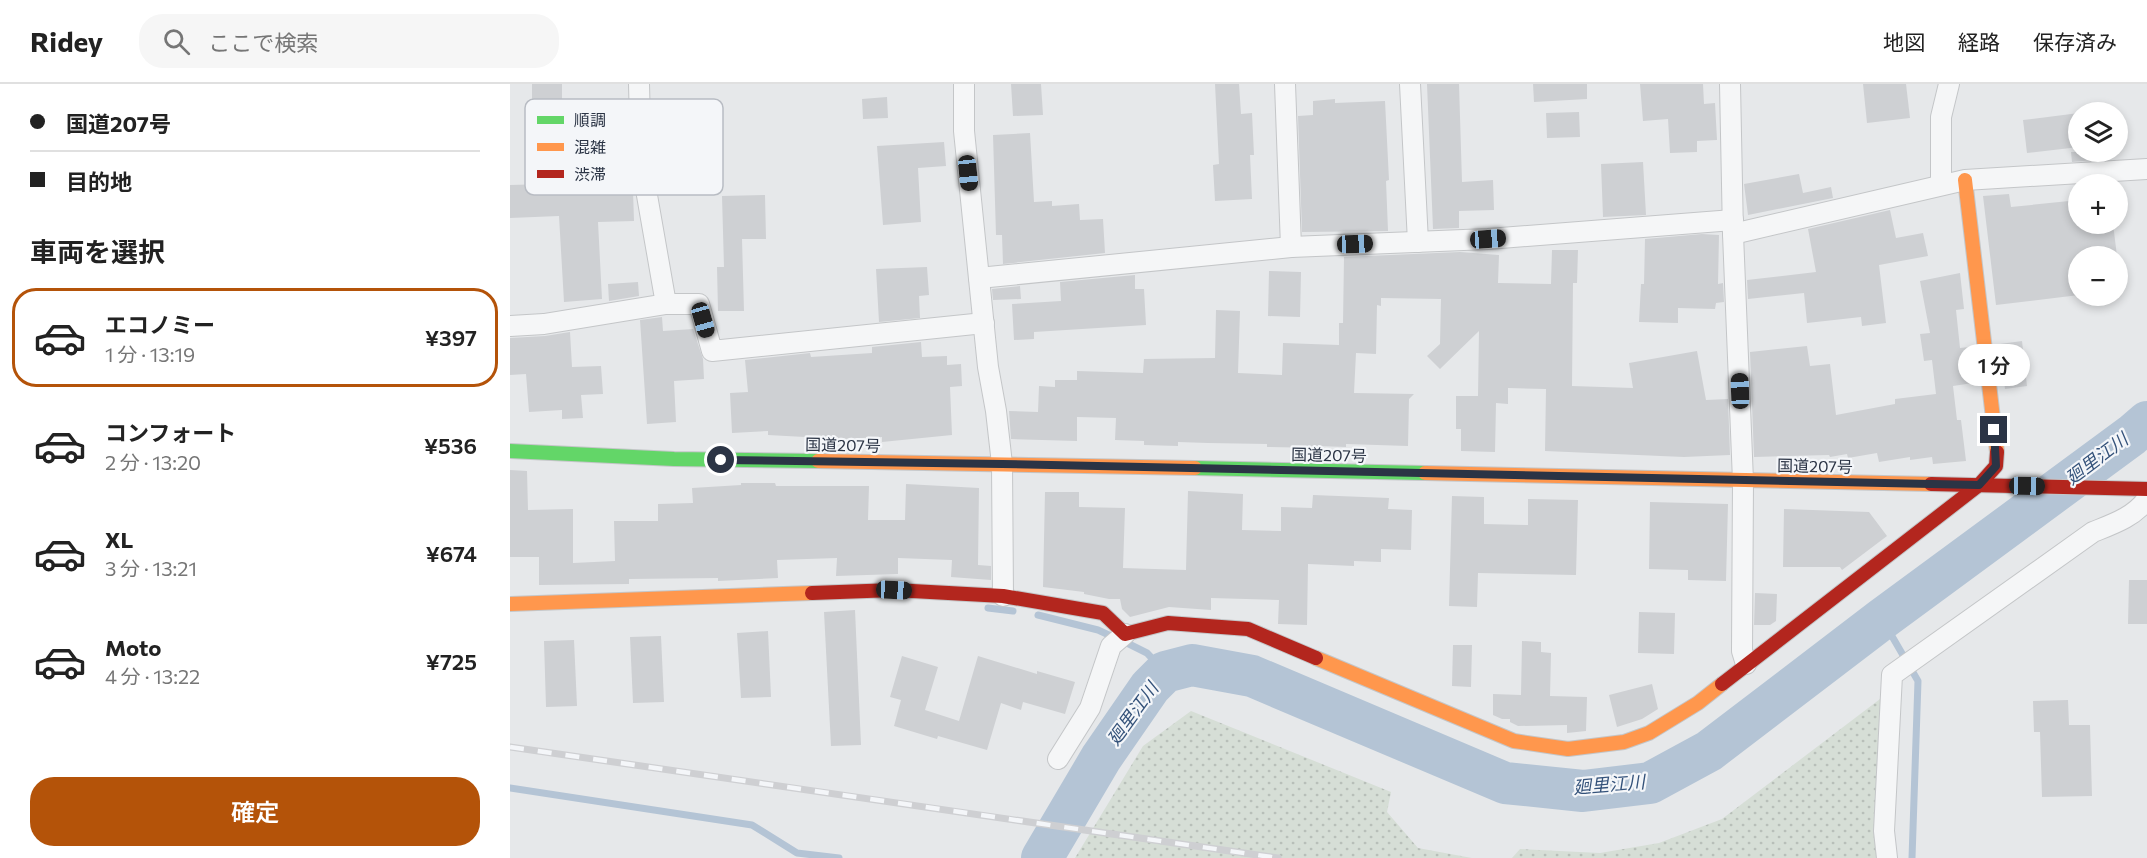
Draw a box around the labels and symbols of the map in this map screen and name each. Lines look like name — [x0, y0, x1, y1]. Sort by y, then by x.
legend — [525, 99, 723, 195]
text: 順調 — [574, 110, 606, 129]
text: 混雑 — [574, 137, 606, 156]
car — [957, 154, 979, 192]
text: 渋滞 — [574, 164, 606, 183]
car — [1469, 229, 1507, 249]
car — [1337, 234, 1373, 254]
car — [689, 300, 717, 340]
callout: 1 分 — [1958, 343, 2030, 385]
car — [1730, 373, 1750, 409]
route end — [1980, 416, 2007, 443]
water label: 廻里江川 — [2061, 427, 2133, 489]
street label: 国道207号 — [805, 434, 881, 455]
street label: 国道207号 — [1291, 444, 1367, 465]
route start — [707, 446, 734, 473]
street label: 国道207号 — [1777, 455, 1853, 476]
car — [2009, 477, 2045, 495]
car — [876, 580, 912, 600]
water label: 廻里江川 — [1102, 676, 1163, 749]
water label: 廻里江川 — [1572, 770, 1648, 798]

